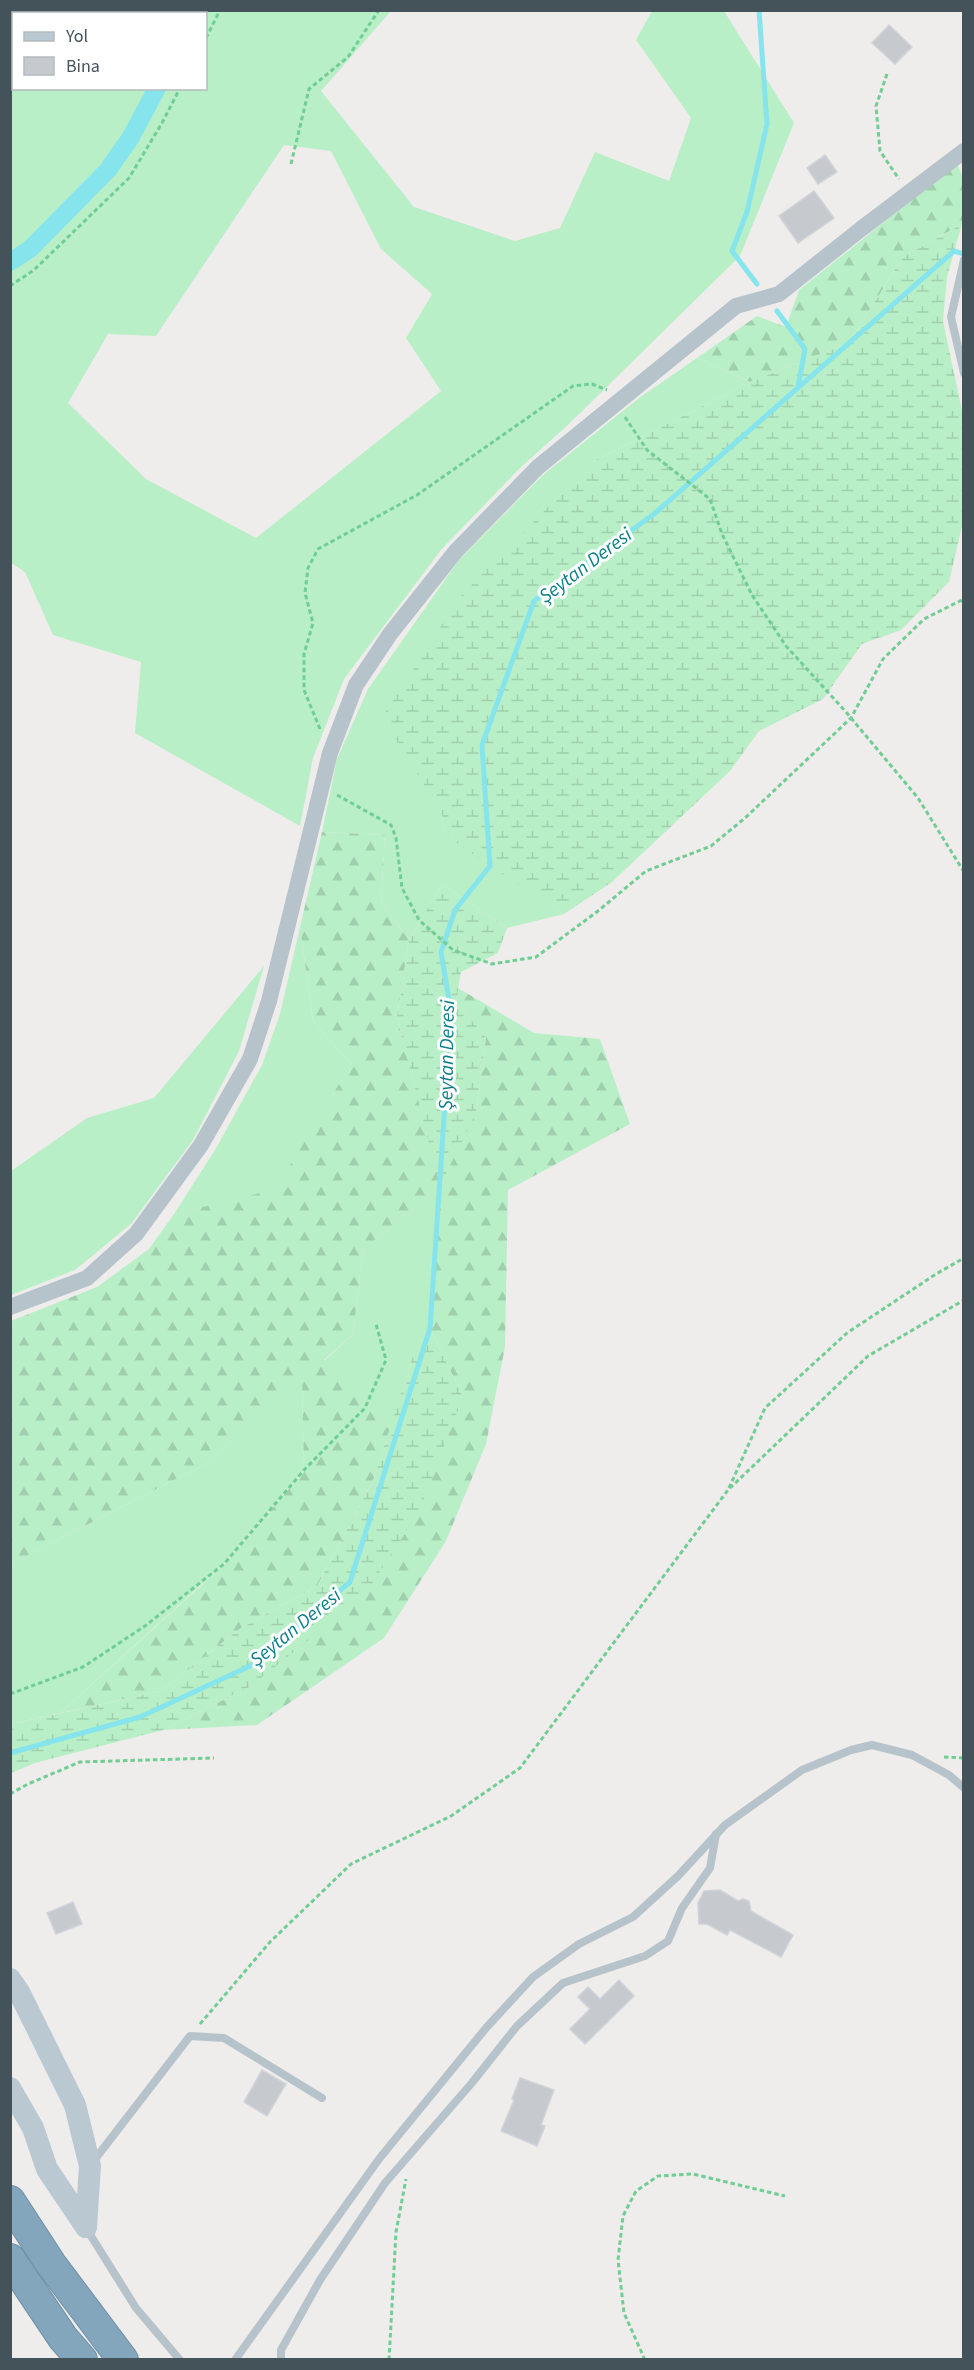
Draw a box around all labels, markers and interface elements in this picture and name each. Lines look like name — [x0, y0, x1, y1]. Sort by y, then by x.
legend — [12, 12, 207, 90]
text: Yol — [65, 24, 88, 49]
text: Bina — [66, 54, 100, 79]
water label: Şeytan Deresi — [533, 521, 638, 610]
water label: Şeytan Deresi — [432, 999, 462, 1110]
water label: Şeytan Deresi — [244, 1582, 348, 1673]

